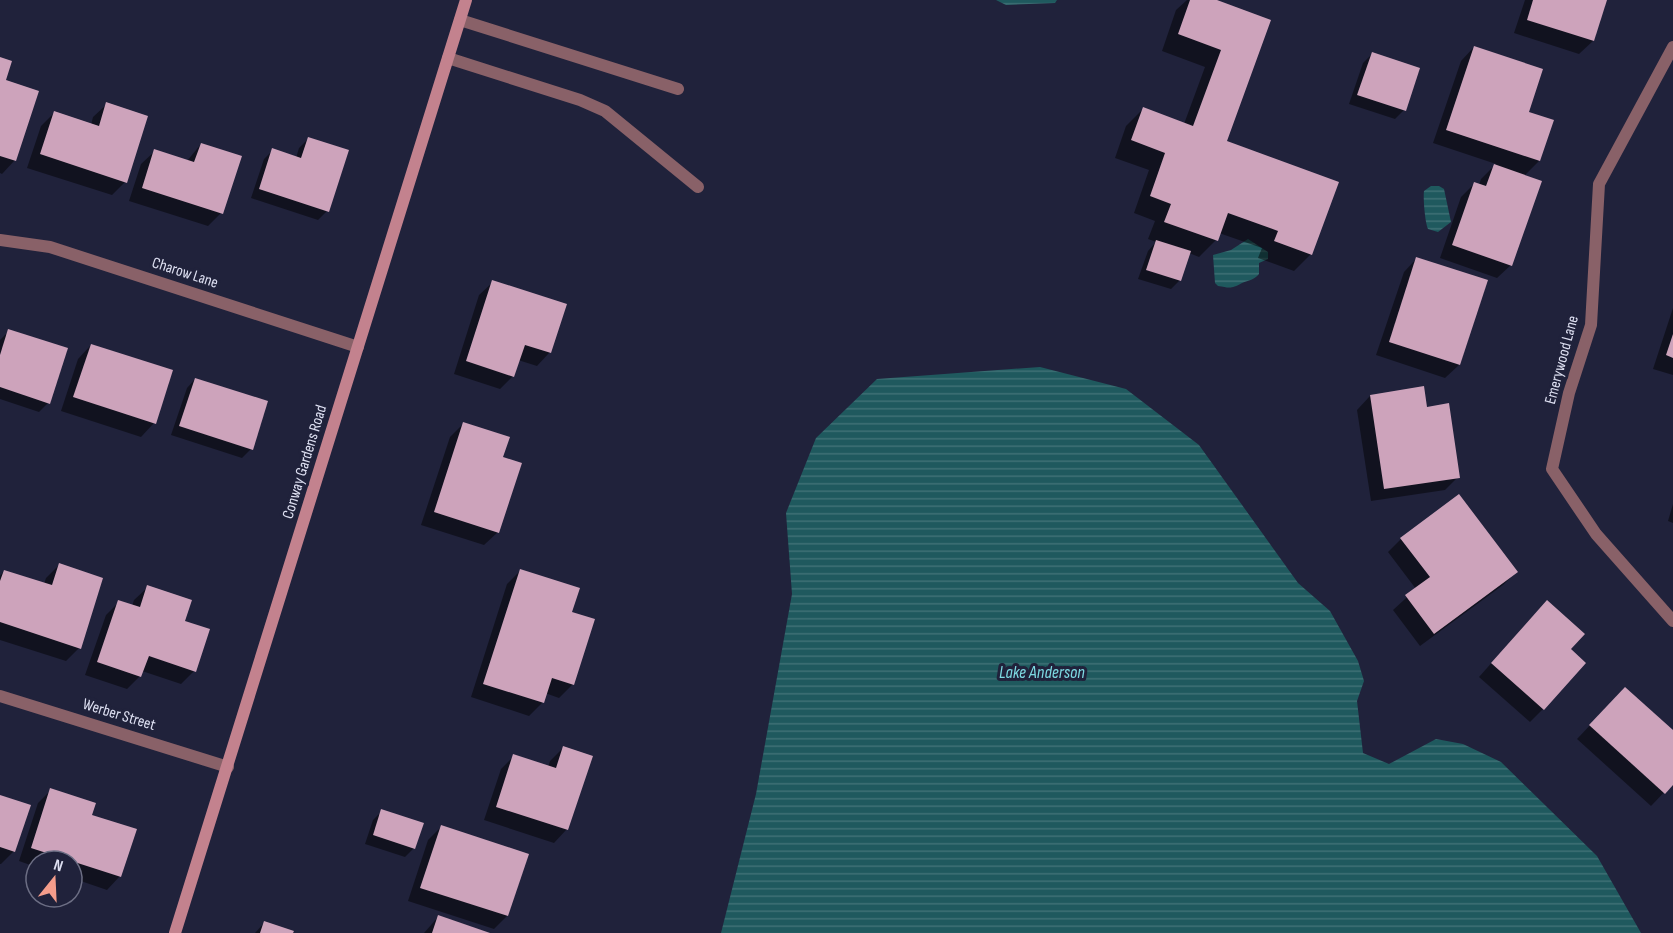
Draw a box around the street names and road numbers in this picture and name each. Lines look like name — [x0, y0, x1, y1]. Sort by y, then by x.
street label: Charow Lane — [149, 253, 221, 293]
street label: Emerywood Lane — [1541, 314, 1583, 406]
street label: Conway Gardens Road — [279, 403, 331, 521]
street label: Werber Street — [80, 695, 158, 735]

